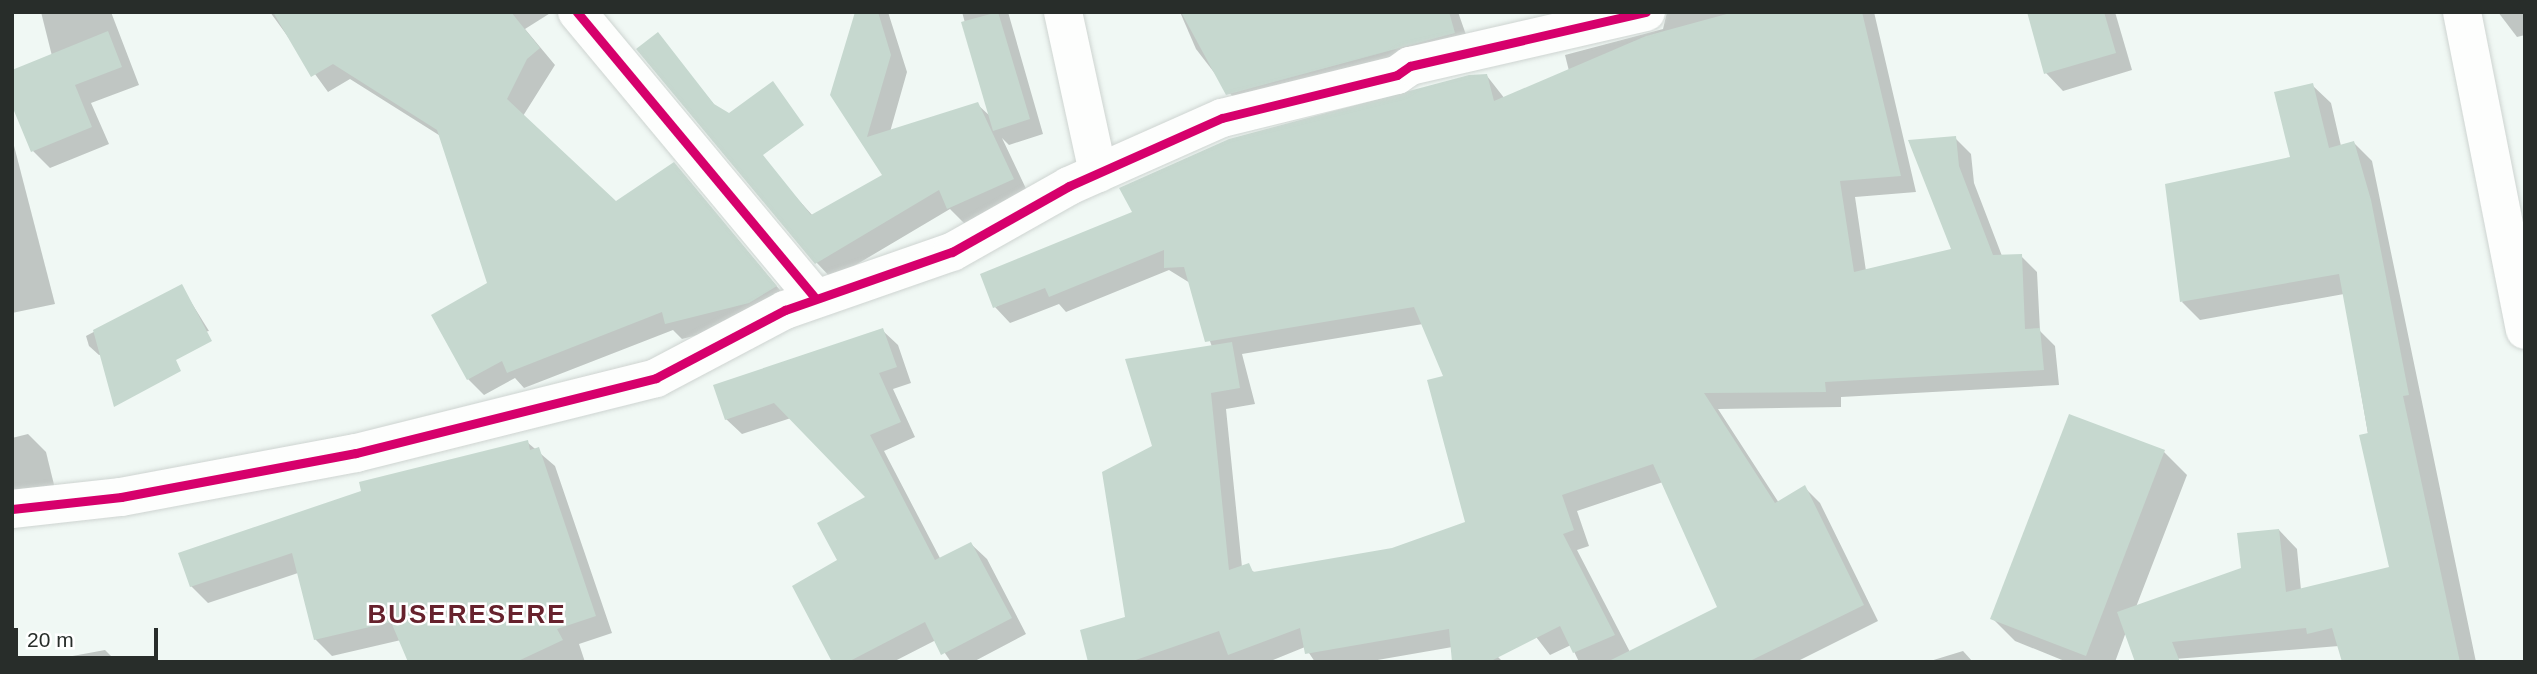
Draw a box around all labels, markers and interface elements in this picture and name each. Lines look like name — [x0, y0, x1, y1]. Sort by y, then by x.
district label: BUSERESERE — [369, 599, 565, 631]
scale bar — [18, 614, 161, 658]
text: 20 m — [27, 628, 74, 651]

